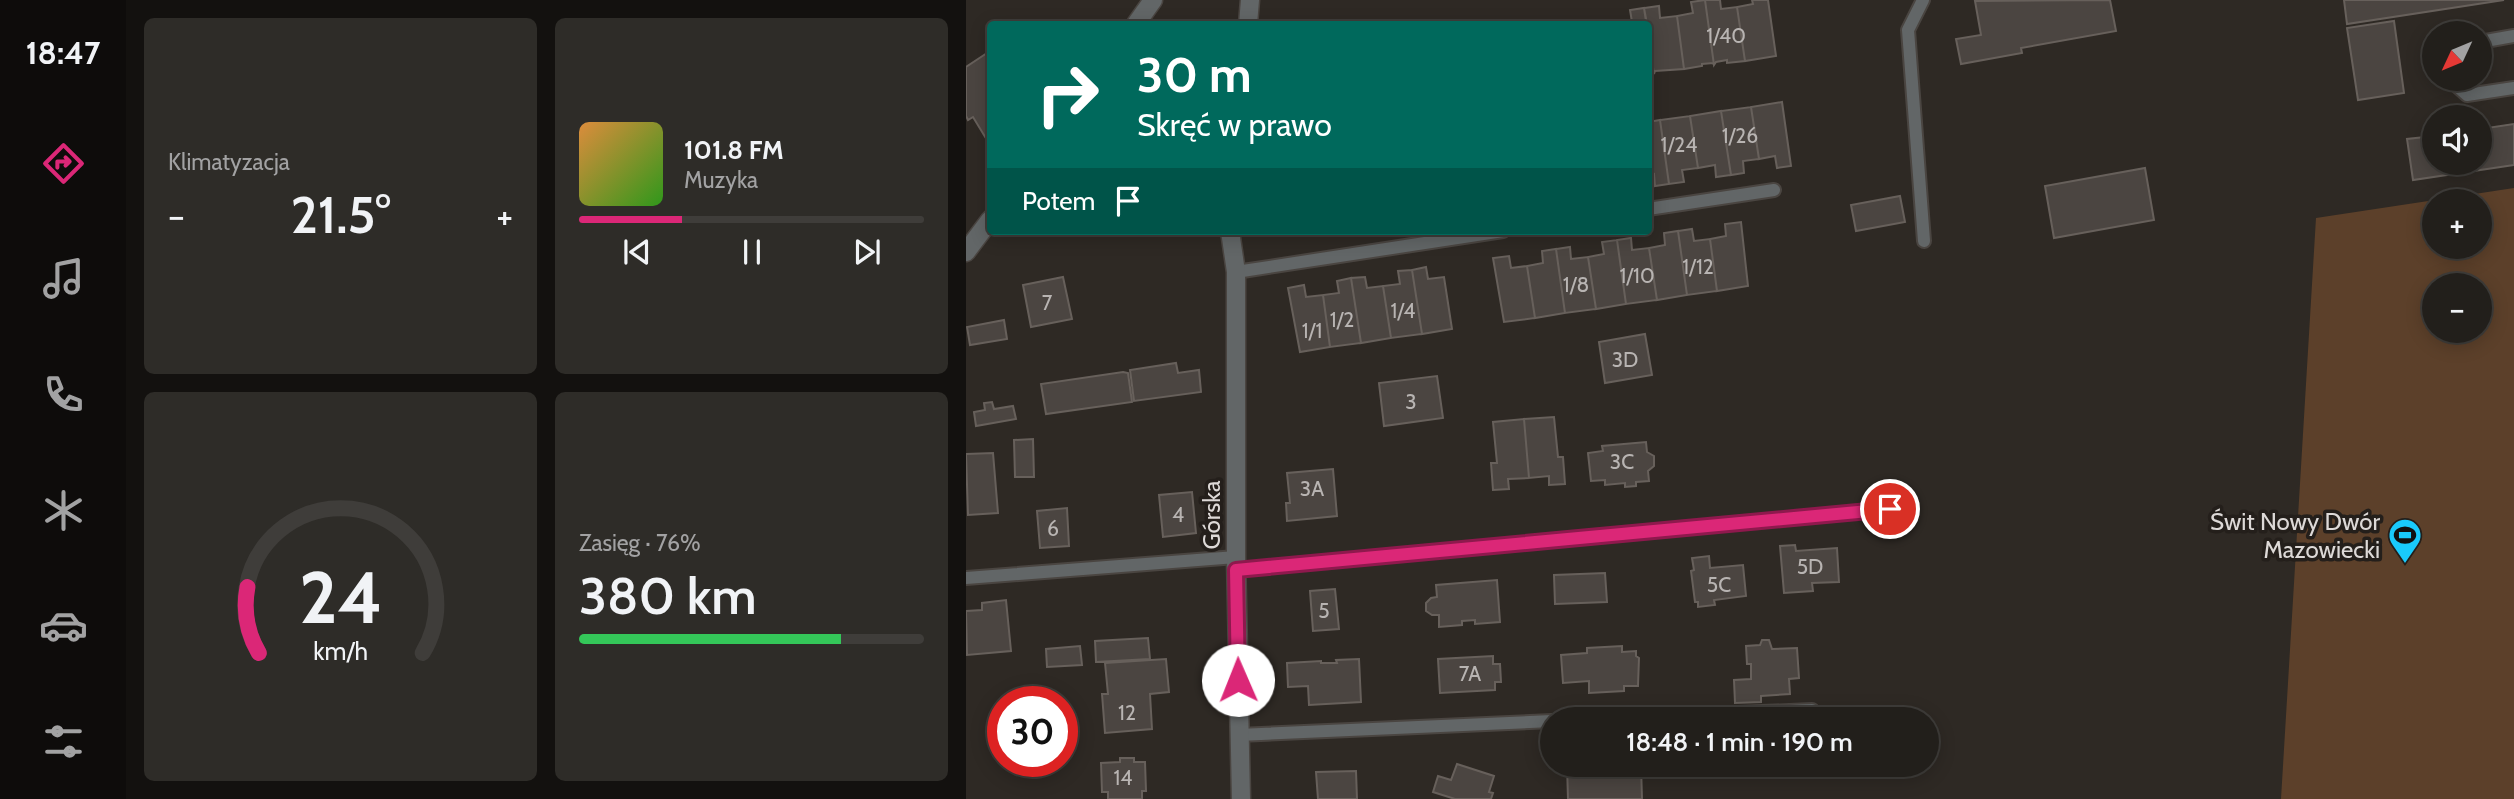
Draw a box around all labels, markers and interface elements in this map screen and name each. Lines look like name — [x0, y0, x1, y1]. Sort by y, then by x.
north arrow — [2422, 21, 2492, 91]
map controls — [2422, 21, 2492, 343]
house number: 1/40 — [1706, 23, 1746, 48]
text: 18:47 — [26, 33, 100, 72]
text: 30 m — [1137, 45, 1252, 104]
icon: right — [1022, 49, 1113, 140]
text: Skręć w prawo — [1137, 105, 1332, 144]
button: sound — [2422, 105, 2492, 175]
house number: 1/26 — [1722, 123, 1758, 148]
house number: 1/24 — [1661, 132, 1697, 157]
text: 101.8 FM — [684, 134, 784, 166]
icon: directions — [39, 139, 88, 188]
text: Klimatyzacja — [168, 148, 290, 176]
text: Muzyka — [684, 166, 758, 194]
icon: arrive — [1109, 182, 1147, 220]
text: 21.5° — [290, 183, 391, 246]
text: Potem — [1022, 185, 1095, 217]
button: + — [2422, 189, 2492, 259]
text: − — [168, 192, 185, 239]
text: + — [496, 192, 513, 239]
icon: previous — [618, 233, 656, 271]
icon: pause — [733, 233, 771, 271]
icon: next — [848, 233, 886, 271]
icon: music — [39, 254, 88, 303]
house number: 1/12 — [1682, 254, 1714, 279]
house number: 1/10 — [1619, 263, 1655, 288]
house number: 1/8 — [1563, 272, 1589, 297]
button: − — [2422, 273, 2492, 343]
house number: 7 — [1042, 290, 1053, 315]
house number: 1/4 — [1391, 298, 1415, 323]
house number: 1/2 — [1330, 307, 1354, 332]
house number: 1/1 — [1302, 318, 1322, 343]
house number: 3D — [1612, 347, 1638, 372]
icon: phone — [39, 370, 88, 419]
house number: 3 — [1405, 389, 1417, 414]
house number: 3C — [1610, 449, 1634, 474]
house number: 3A — [1300, 476, 1324, 501]
pin — [1860, 479, 1920, 539]
street label: Górska — [1197, 480, 1226, 549]
icon: climate — [39, 486, 88, 535]
icon: arrive — [1871, 490, 1909, 528]
house number: 4 — [1172, 502, 1184, 527]
place label: Świt Nowy Dwór Mazowiecki — [2210, 507, 2380, 564]
house number: 6 — [1047, 516, 1059, 541]
sports icon: Świt Nowy Dwór Mazowiecki — [2386, 516, 2424, 565]
text: Zasięg · 76% — [579, 529, 701, 557]
text: 24 — [299, 553, 382, 641]
house number: 5D — [1797, 554, 1823, 579]
text: 380 km — [579, 564, 757, 627]
house number: 5C — [1707, 572, 1731, 597]
house number: 5 — [1318, 598, 1330, 623]
icon: car — [39, 601, 88, 650]
text: km/h — [313, 635, 368, 665]
position arrow — [1201, 643, 1275, 717]
house number: 7A — [1459, 661, 1481, 686]
speed limit sign: 30 — [987, 686, 1078, 777]
house number: 12 — [1118, 700, 1136, 725]
icon: filters — [39, 717, 88, 766]
text: 18:48 · 1 min · 190 m — [1626, 726, 1853, 758]
house number: 14 — [1114, 765, 1132, 790]

